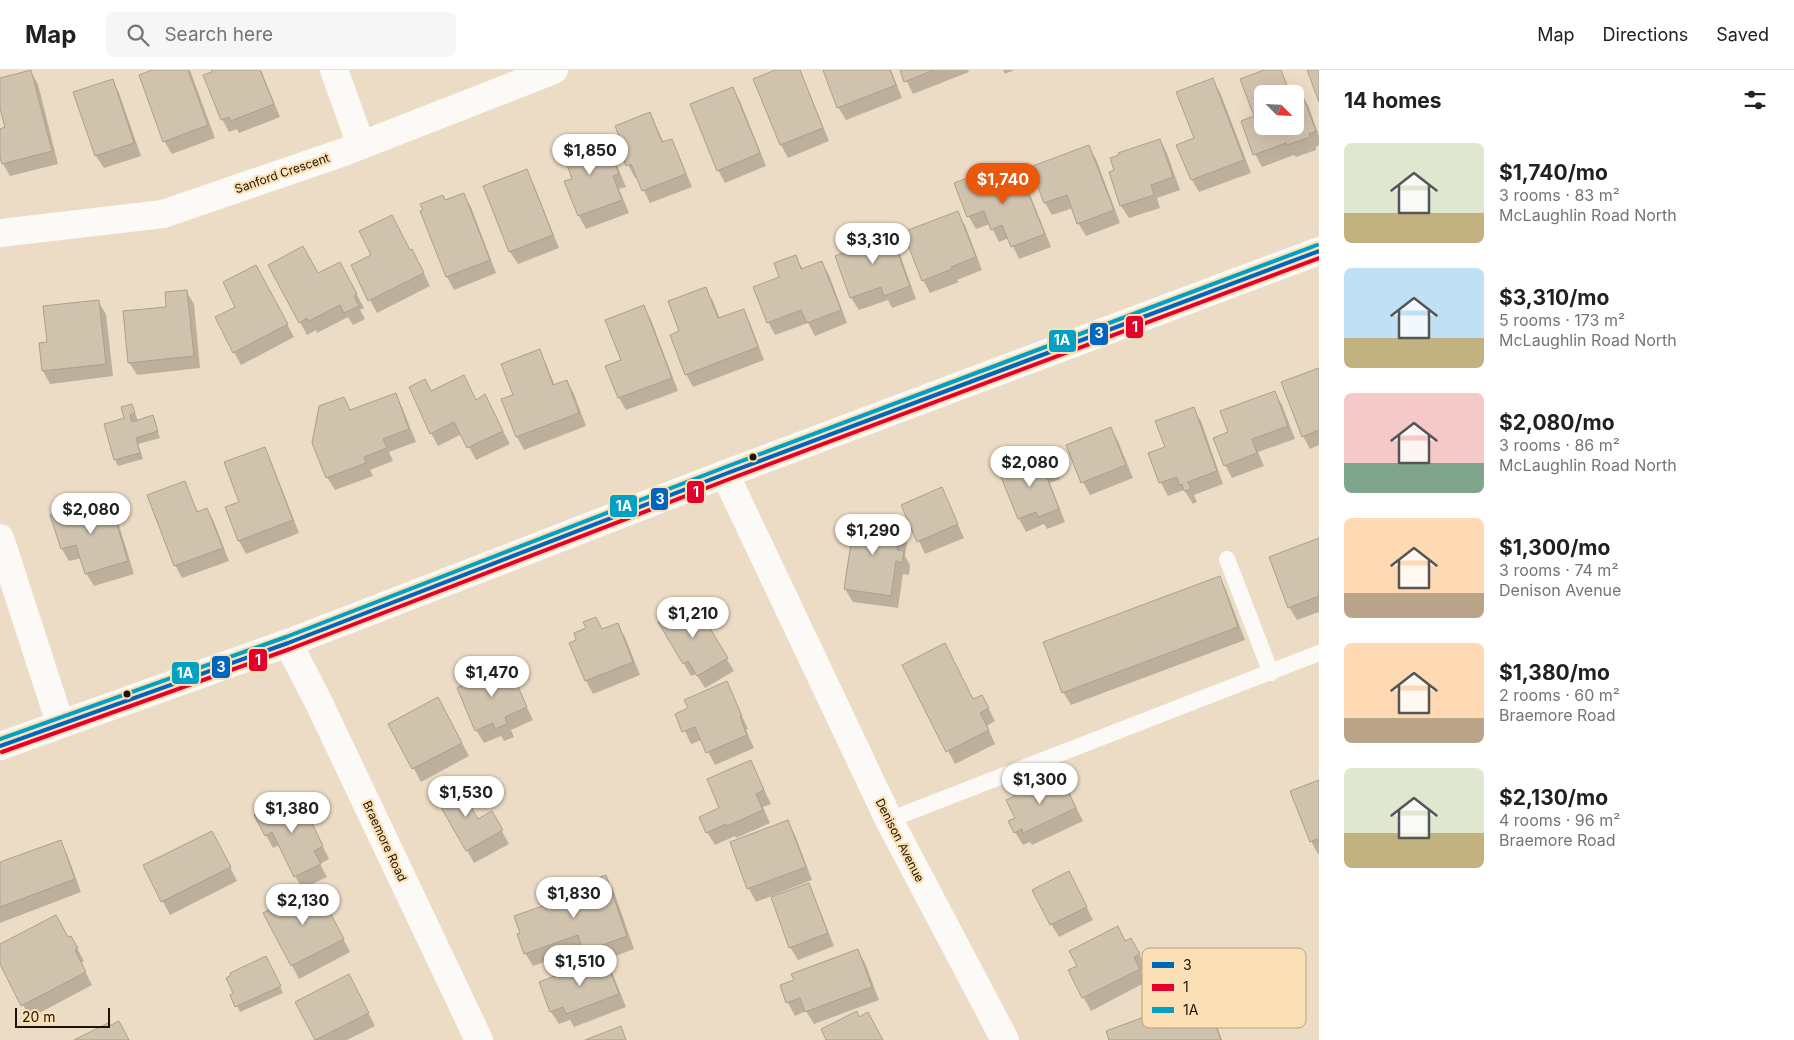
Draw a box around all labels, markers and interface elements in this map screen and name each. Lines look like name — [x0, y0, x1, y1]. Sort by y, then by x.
search box — [106, 12, 456, 57]
text: Map — [25, 20, 76, 49]
icon: search — [124, 21, 152, 49]
text: Search here — [164, 23, 273, 46]
text: Map — [1537, 24, 1575, 45]
text: Directions — [1603, 24, 1688, 45]
text: Saved — [1716, 24, 1769, 45]
north arrow — [1254, 85, 1304, 135]
map controls — [1254, 85, 1304, 135]
icon: filters — [1741, 86, 1769, 114]
text: 14 homes — [1344, 88, 1442, 113]
pin: $1,850 — [549, 134, 631, 176]
text: $1,850 — [563, 140, 617, 160]
street label: Sanford Crescent — [233, 150, 331, 196]
text: $1,740/mo — [1499, 160, 1608, 185]
pin: $1,740 — [962, 162, 1044, 205]
icon: home — [1384, 163, 1444, 223]
text: $1,740 — [977, 169, 1029, 189]
text: 3 rooms · 83 m² — [1499, 185, 1620, 205]
text: McLaughlin Road North — [1499, 205, 1677, 225]
pin: $3,310 — [832, 222, 914, 265]
text: $3,310 — [846, 229, 900, 249]
text: $3,310/mo — [1499, 285, 1609, 310]
icon: home — [1384, 288, 1444, 348]
text: 5 rooms · 173 m² — [1499, 310, 1625, 330]
line badge: 1 — [1125, 315, 1144, 339]
text: 1 — [1132, 318, 1138, 335]
line badge: 3 — [1089, 322, 1109, 346]
text: 3 — [1094, 324, 1104, 341]
line badge: 1A — [1048, 329, 1077, 353]
text: McLaughlin Road North — [1499, 330, 1677, 350]
text: 1A — [1054, 331, 1071, 348]
text: $2,080/mo — [1499, 410, 1615, 435]
icon: home — [1384, 413, 1444, 473]
text: 3 rooms · 86 m² — [1499, 435, 1620, 455]
pin: $2,080 — [989, 446, 1071, 488]
unlabelled marker — [748, 452, 758, 462]
text: $2,080 — [1001, 452, 1059, 472]
text: McLaughlin Road North — [1499, 455, 1677, 475]
line badge: 1 — [686, 480, 705, 504]
text: 1 — [693, 483, 699, 500]
line badge: 3 — [650, 487, 669, 511]
text: 3 — [655, 490, 665, 507]
pin: $2,080 — [50, 492, 132, 535]
line badge: 1A — [609, 494, 638, 518]
text: 1A — [616, 497, 633, 514]
text: $2,080 — [62, 499, 120, 519]
pin: $1,290 — [832, 514, 914, 556]
text: $1,290 — [846, 520, 900, 540]
text: $1,300/mo — [1499, 535, 1610, 560]
icon: home — [1384, 538, 1444, 598]
text: 3 rooms · 74 m² — [1499, 560, 1618, 580]
text: Denison Avenue — [1499, 580, 1621, 600]
pin: $1,210 — [652, 596, 734, 639]
text: $1,210 — [668, 603, 718, 623]
line badge: 1 — [248, 648, 268, 672]
text: 1 — [255, 651, 261, 668]
line badge: 3 — [211, 655, 231, 679]
pin: $1,470 — [451, 656, 533, 698]
text: 3 — [216, 658, 226, 675]
text: $1,380/mo — [1499, 660, 1610, 685]
line badge: 1A — [171, 661, 200, 685]
text: $1,470 — [465, 662, 519, 682]
icon: home — [1384, 663, 1444, 723]
text: 1A — [177, 664, 194, 681]
text: 2 rooms · 60 m² — [1499, 685, 1620, 705]
unlabelled marker — [122, 689, 132, 699]
text: Braemore Road — [1499, 705, 1616, 725]
pin: $1,300 — [999, 762, 1081, 805]
text: $1,300 — [1013, 769, 1067, 789]
pin: $1,530 — [425, 776, 507, 818]
text: $1,530 — [439, 782, 493, 802]
text: $2,130/mo — [1499, 785, 1608, 810]
icon: home — [1384, 788, 1444, 848]
pin: $1,380 — [251, 792, 333, 834]
street label: Denison Avenue — [872, 796, 928, 884]
text: $1,380 — [265, 798, 319, 818]
street label: Braemore Road — [360, 798, 410, 884]
text: 4 rooms · 96 m² — [1499, 810, 1620, 830]
text: Braemore Road — [1499, 830, 1616, 850]
pin: $1,830 — [533, 876, 615, 919]
text: $1,830 — [547, 883, 601, 903]
pin: $2,130 — [262, 884, 344, 926]
text: $2,130 — [277, 890, 329, 910]
pin: $1,510 — [539, 944, 621, 987]
legend — [1142, 948, 1306, 1028]
text: $1,510 — [555, 951, 605, 971]
text: 3 — [1183, 956, 1192, 973]
text: 1 — [1183, 978, 1189, 995]
text: 1A — [1183, 1001, 1199, 1018]
scale bar — [15, 1005, 110, 1028]
text: 20 m — [22, 1008, 56, 1025]

